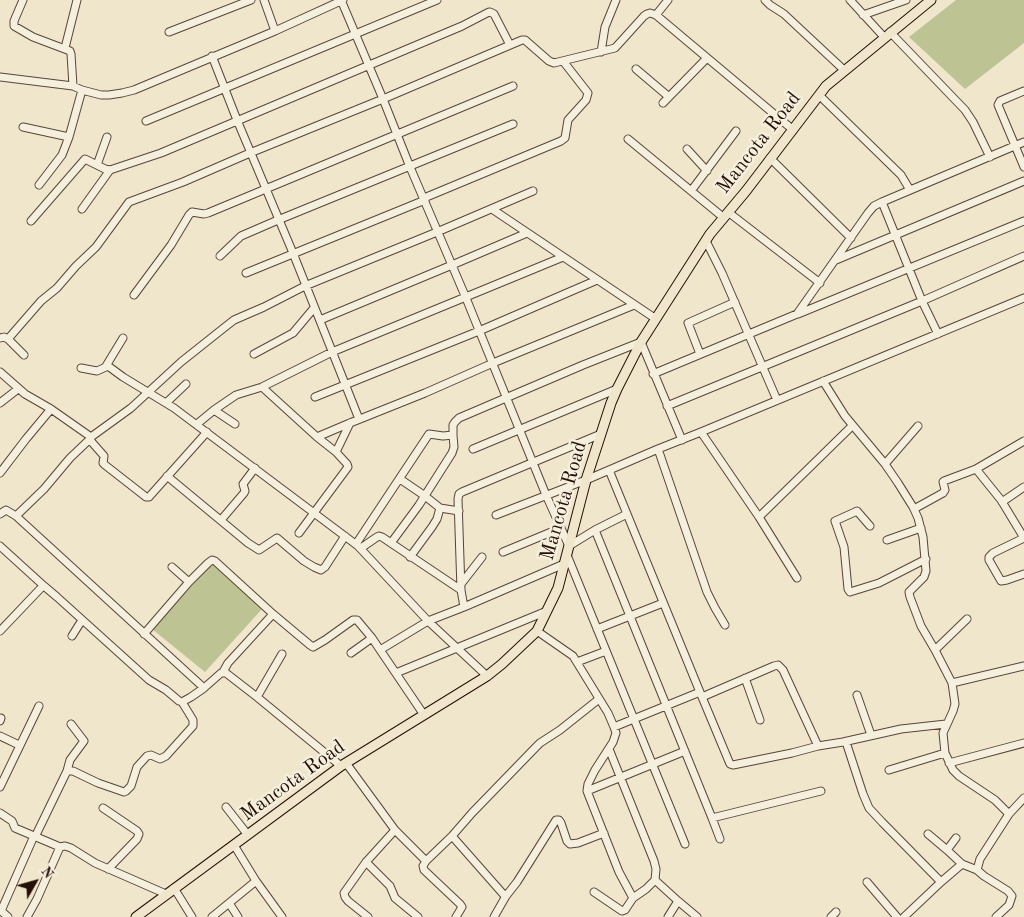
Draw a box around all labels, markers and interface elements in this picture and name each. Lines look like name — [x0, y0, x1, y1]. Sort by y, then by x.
street label: Mancota Road — [712, 87, 806, 199]
street label: Mancota Road — [535, 439, 593, 563]
street label: Mancota Road — [236, 735, 350, 827]
north arrow — [10, 857, 60, 907]
text: N — [38, 864, 56, 881]

